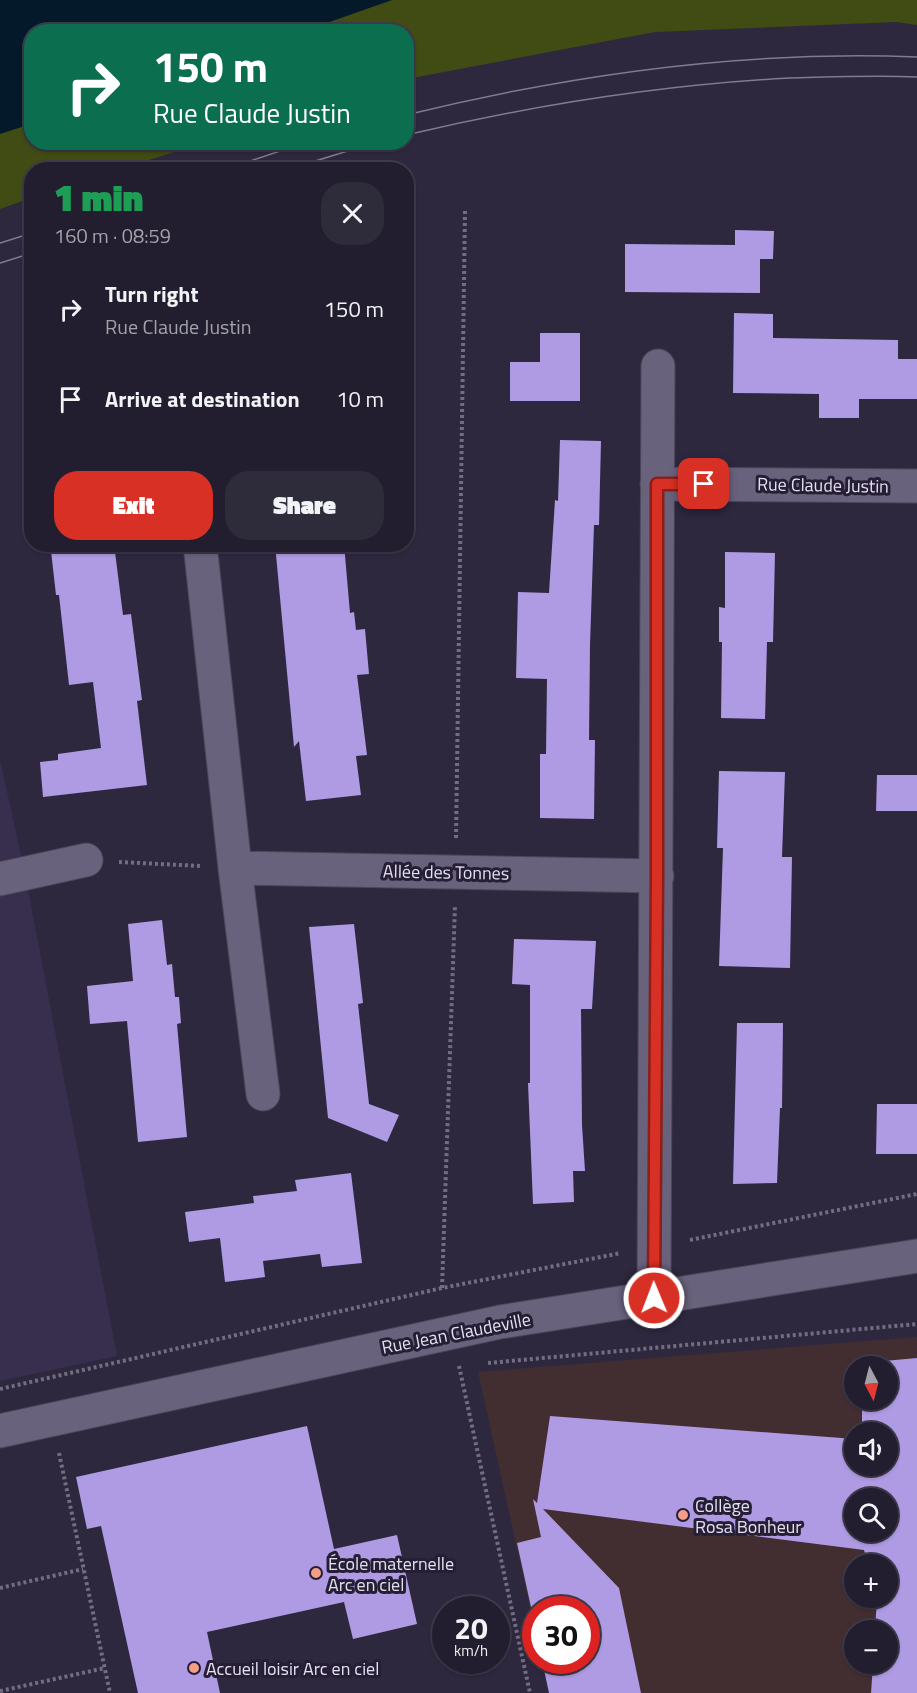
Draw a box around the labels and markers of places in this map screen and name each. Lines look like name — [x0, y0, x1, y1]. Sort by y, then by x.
pin — [678, 458, 729, 509]
place label: Collège Rosa Bonheur — [695, 1492, 802, 1540]
marker: Collège Rosa Bonheur — [676, 1508, 690, 1522]
place label: École maternelle Arc en ciel — [328, 1550, 454, 1598]
marker: École maternelle Arc en ciel — [309, 1566, 323, 1580]
place label: Accueil loisir Arc en ciel — [206, 1655, 379, 1682]
marker: Accueil loisir Arc en ciel — [187, 1661, 201, 1675]

